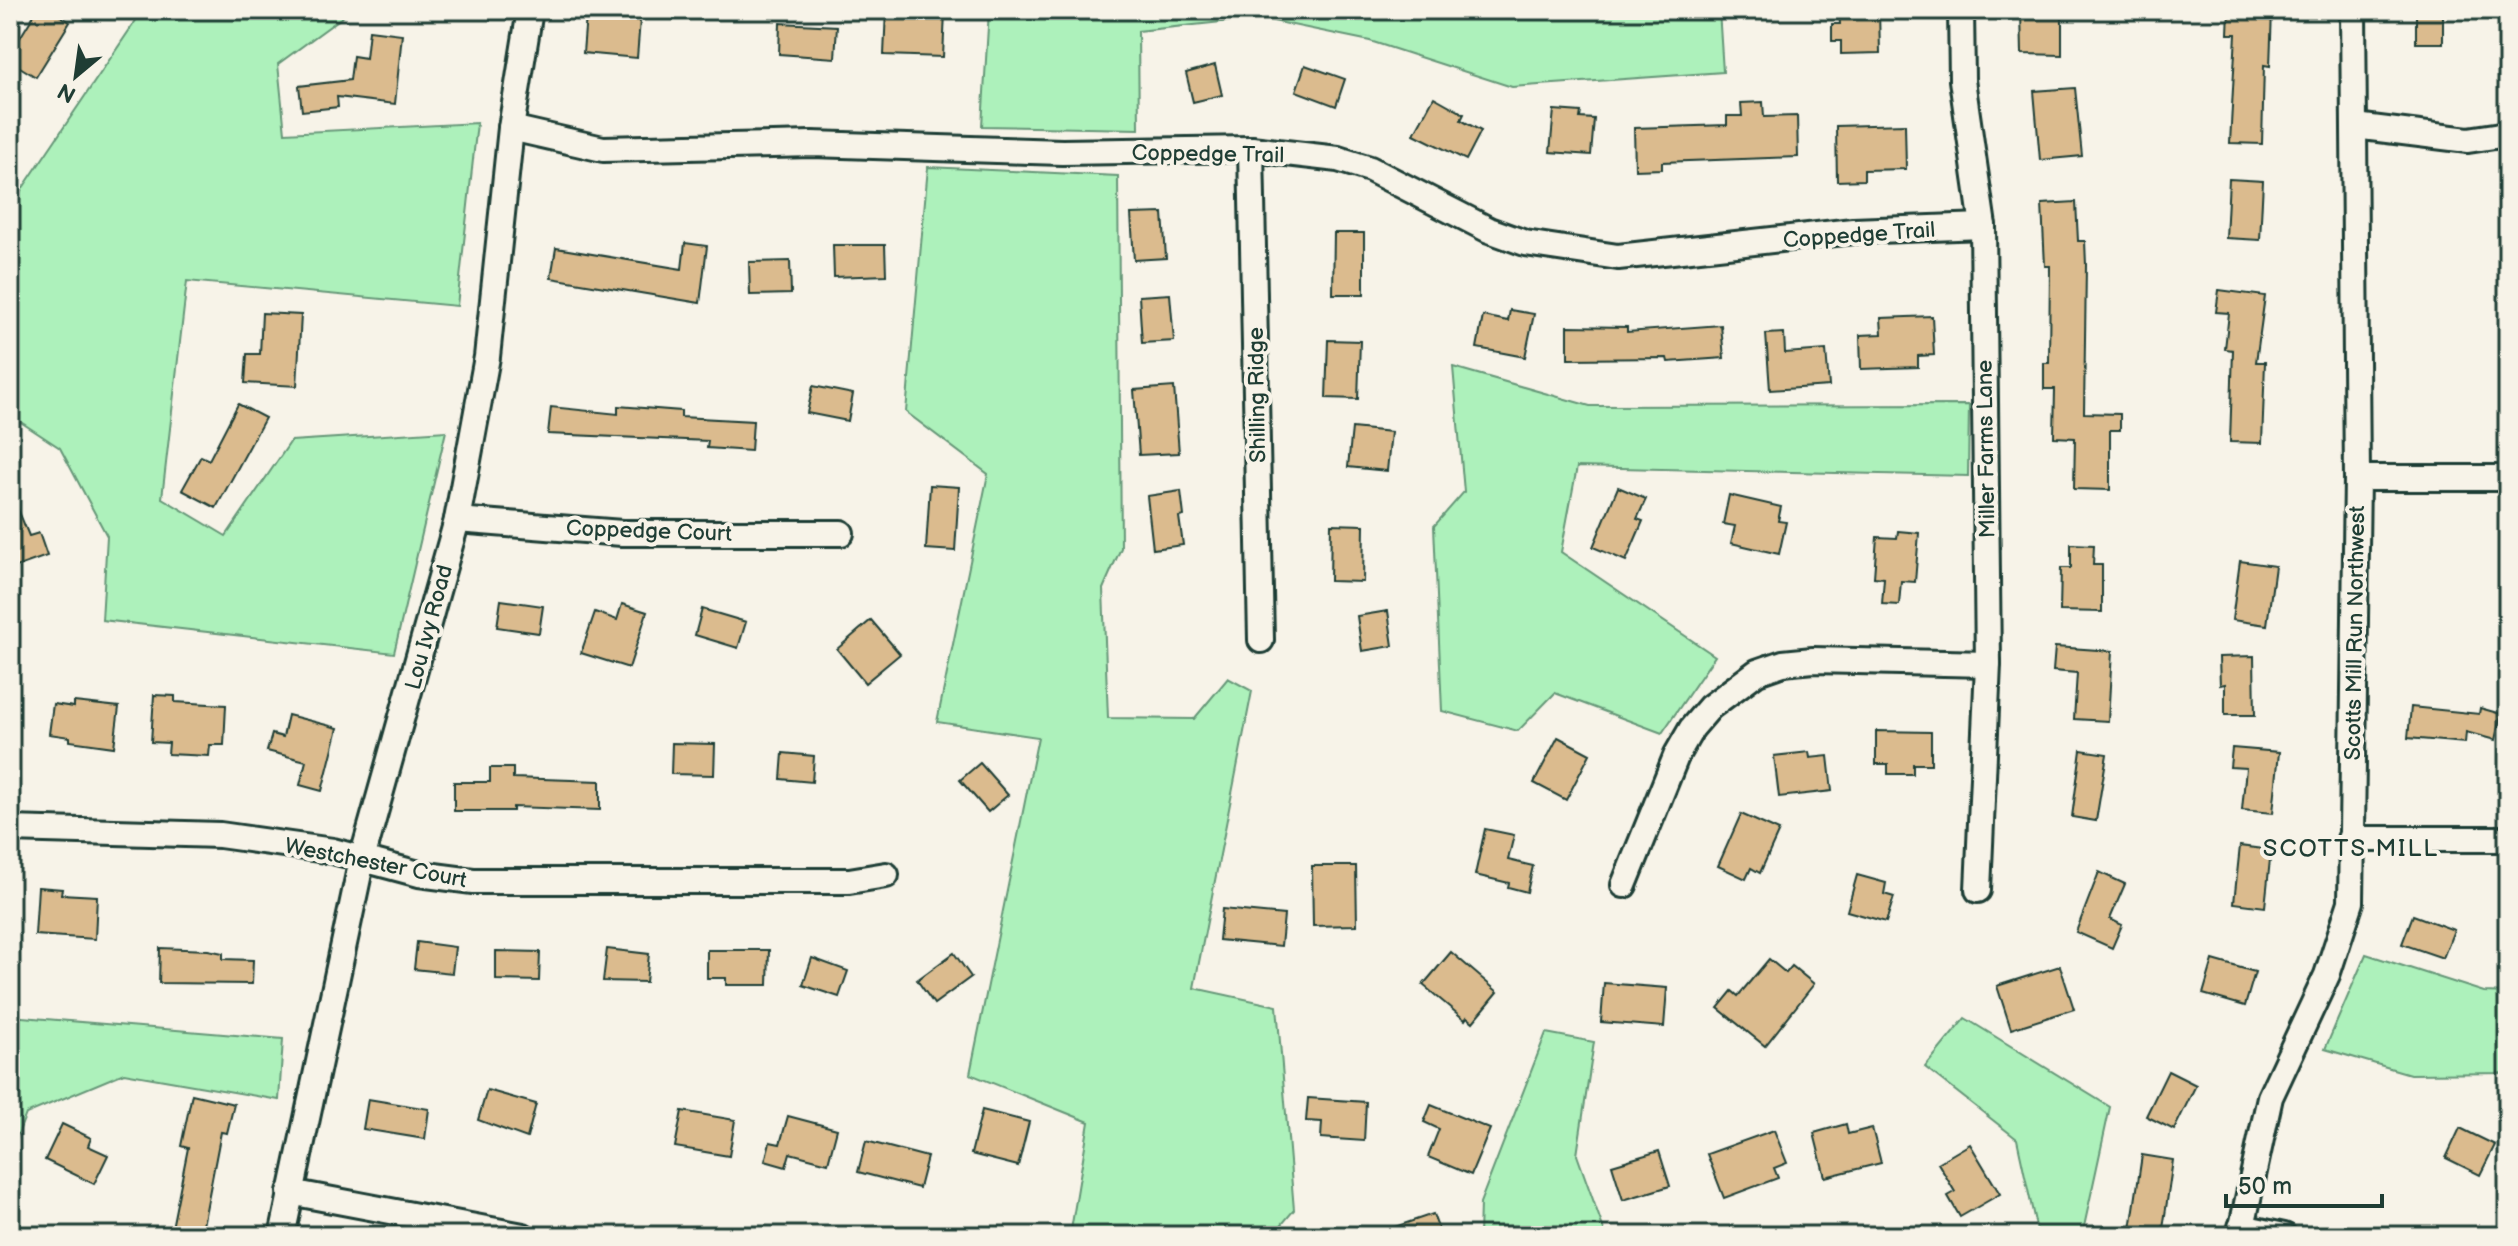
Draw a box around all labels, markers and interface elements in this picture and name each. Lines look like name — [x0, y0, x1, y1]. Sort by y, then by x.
north arrow — [36, 36, 116, 116]
text: N — [53, 76, 81, 108]
street label: Coppedge Trail — [1131, 140, 1284, 169]
street label: Coppedge Trail — [1782, 217, 1936, 254]
street label: Shilling Ridge — [1243, 327, 1272, 463]
street label: Miller Farms Lane — [1971, 360, 2002, 538]
street label: Scotts Mill Run Northwest — [2340, 505, 2371, 761]
street label: Coppedge Court — [565, 515, 733, 548]
street label: Lou Ivy Road — [400, 562, 459, 693]
street label: Westchester Court — [282, 833, 469, 894]
district label: SCOTTS MILL — [2263, 834, 2439, 863]
scale bar — [2226, 1158, 2382, 1208]
text: 50 m — [2238, 1172, 2292, 1201]

